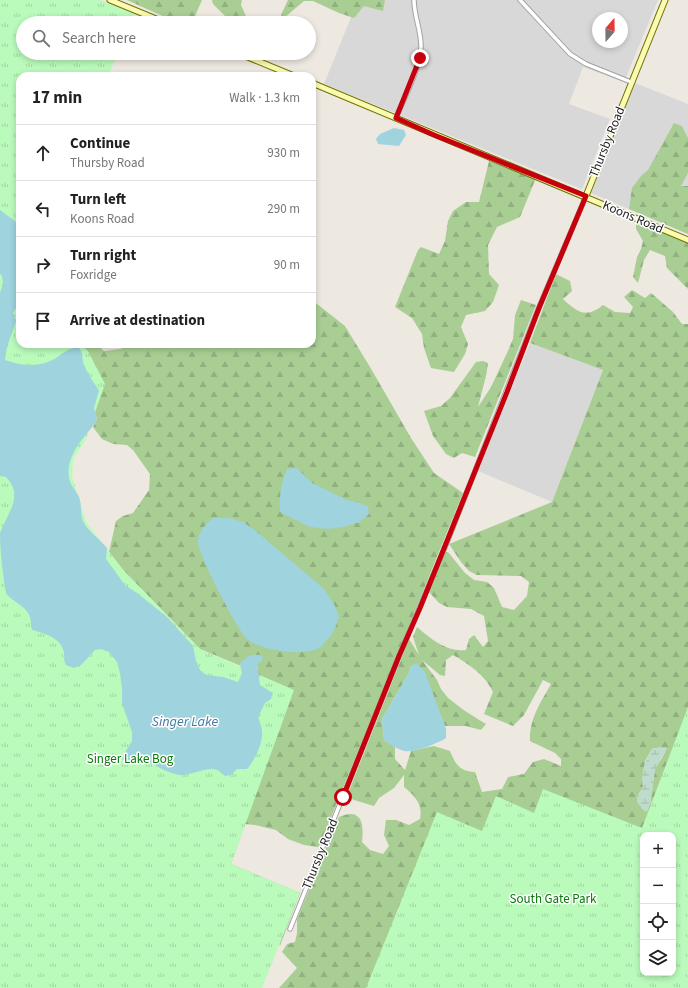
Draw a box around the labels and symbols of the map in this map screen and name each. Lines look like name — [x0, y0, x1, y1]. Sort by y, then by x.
north arrow — [592, 12, 628, 48]
route end — [411, 49, 429, 67]
street label: Thursby Road — [585, 104, 629, 180]
street label: Koons Road — [600, 196, 666, 238]
water label: Singer Lake — [152, 712, 218, 732]
park label: Singer Lake Bog — [87, 750, 174, 768]
route start — [334, 788, 352, 806]
street label: Thursby Road — [298, 816, 342, 892]
park label: South Gate Park — [509, 890, 597, 908]

